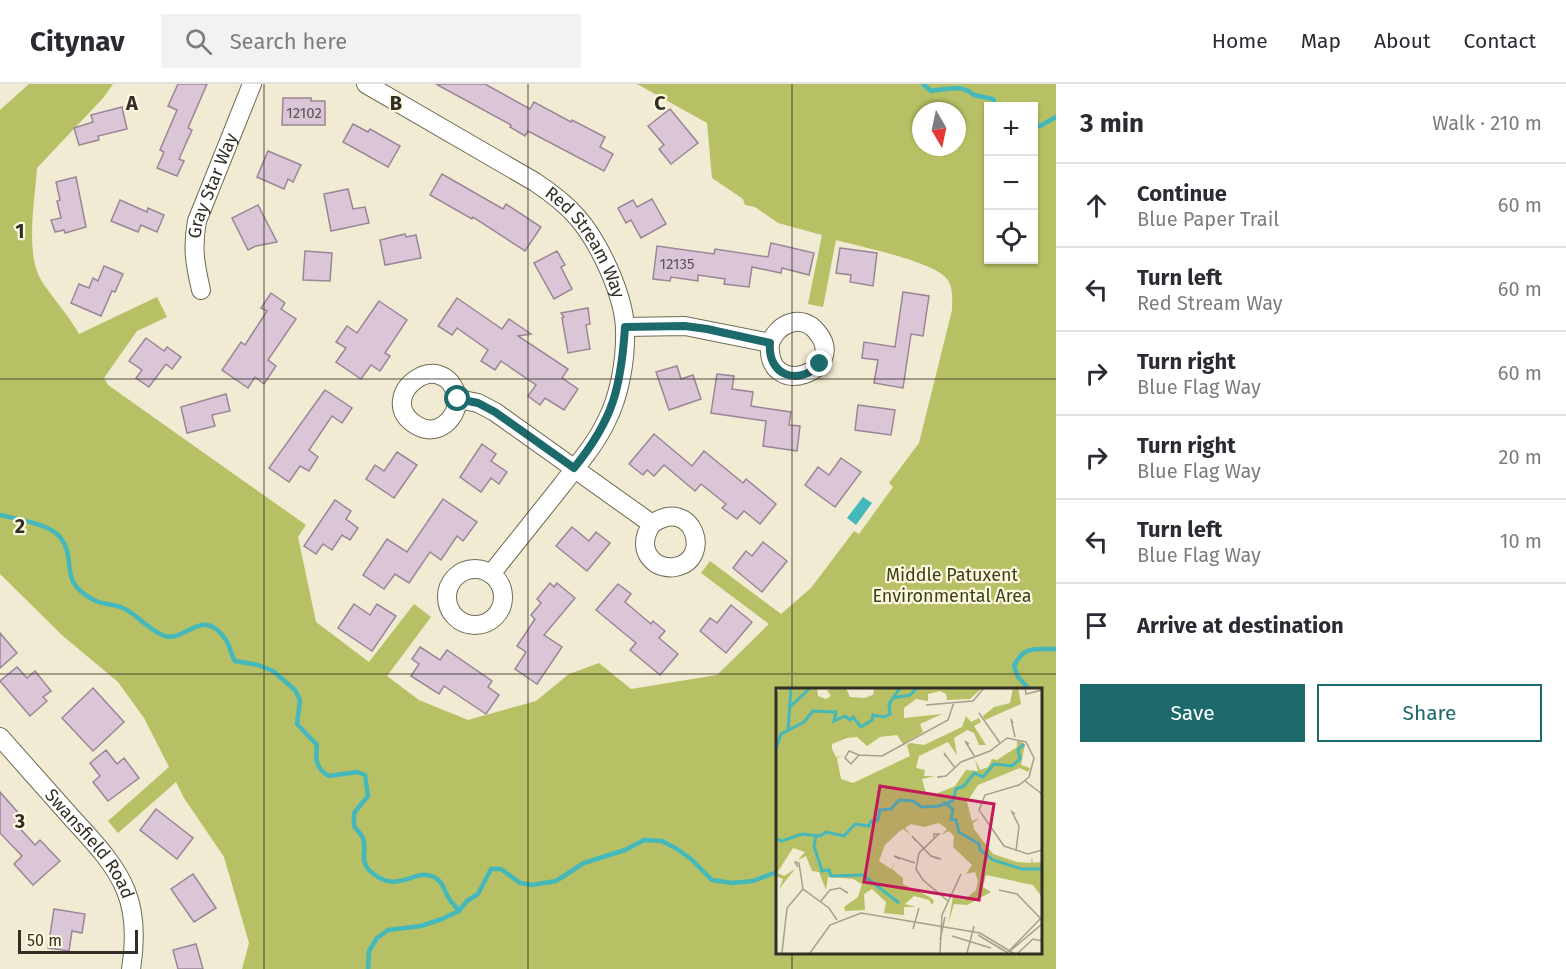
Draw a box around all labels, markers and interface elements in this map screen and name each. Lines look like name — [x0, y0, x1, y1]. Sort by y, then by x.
search box — [161, 14, 581, 68]
text: Citynav — [30, 25, 125, 58]
icon: search — [182, 25, 215, 58]
text: Search here — [230, 28, 347, 55]
text: Home — [1212, 28, 1268, 54]
text: Map — [1301, 28, 1341, 54]
text: About — [1374, 28, 1431, 54]
text: Contact — [1464, 28, 1536, 54]
text: A — [125, 91, 139, 115]
text: B — [390, 91, 402, 115]
text: C — [654, 91, 666, 115]
north arrow — [912, 102, 966, 156]
map controls — [984, 102, 1038, 264]
button: + — [984, 102, 1038, 156]
house number: 12102 — [286, 104, 322, 122]
text: 3 min — [1080, 108, 1144, 139]
text: Walk · 210 m — [1432, 111, 1542, 135]
street label: Gray Star Way — [184, 130, 242, 239]
button: − — [984, 156, 1038, 210]
text: Continue — [1137, 180, 1227, 207]
street label: Red Stream Way — [541, 182, 630, 301]
icon: ahead — [1080, 189, 1113, 222]
text: 60 m — [1498, 193, 1542, 217]
text: Blue Paper Trail — [1137, 207, 1279, 231]
button: locate — [984, 210, 1038, 264]
text: 1 — [15, 219, 25, 243]
house number: 12135 — [659, 255, 695, 273]
text: Turn left — [1137, 264, 1222, 291]
icon: left — [1080, 273, 1113, 306]
text: 60 m — [1498, 277, 1542, 301]
text: Red Stream Way — [1137, 291, 1283, 315]
text: Turn right — [1137, 348, 1236, 375]
route end — [806, 350, 832, 376]
icon: right — [1080, 357, 1113, 390]
text: 60 m — [1498, 361, 1542, 385]
text: Blue Flag Way — [1137, 375, 1261, 399]
route start — [444, 385, 470, 411]
text: Turn right — [1137, 432, 1236, 459]
icon: right — [1080, 441, 1113, 474]
text: 20 m — [1499, 445, 1542, 469]
text: Blue Flag Way — [1137, 459, 1261, 483]
text: 2 — [15, 514, 25, 538]
text: Turn left — [1137, 516, 1222, 543]
icon: left — [1080, 525, 1113, 558]
text: 10 m — [1500, 529, 1542, 553]
text: Blue Flag Way — [1137, 543, 1261, 567]
park label: Middle Patuxent Environmental Area — [872, 564, 1032, 607]
icon: arrive — [1080, 609, 1113, 642]
text: Arrive at destination — [1137, 612, 1344, 639]
button: Save — [1080, 684, 1305, 742]
button: Share — [1317, 684, 1542, 742]
inset map — [776, 688, 1041, 954]
street label: Swansfield Road — [40, 784, 139, 902]
text: 3 — [14, 809, 25, 833]
scale bar — [18, 927, 138, 954]
text: 50 m — [27, 931, 62, 950]

